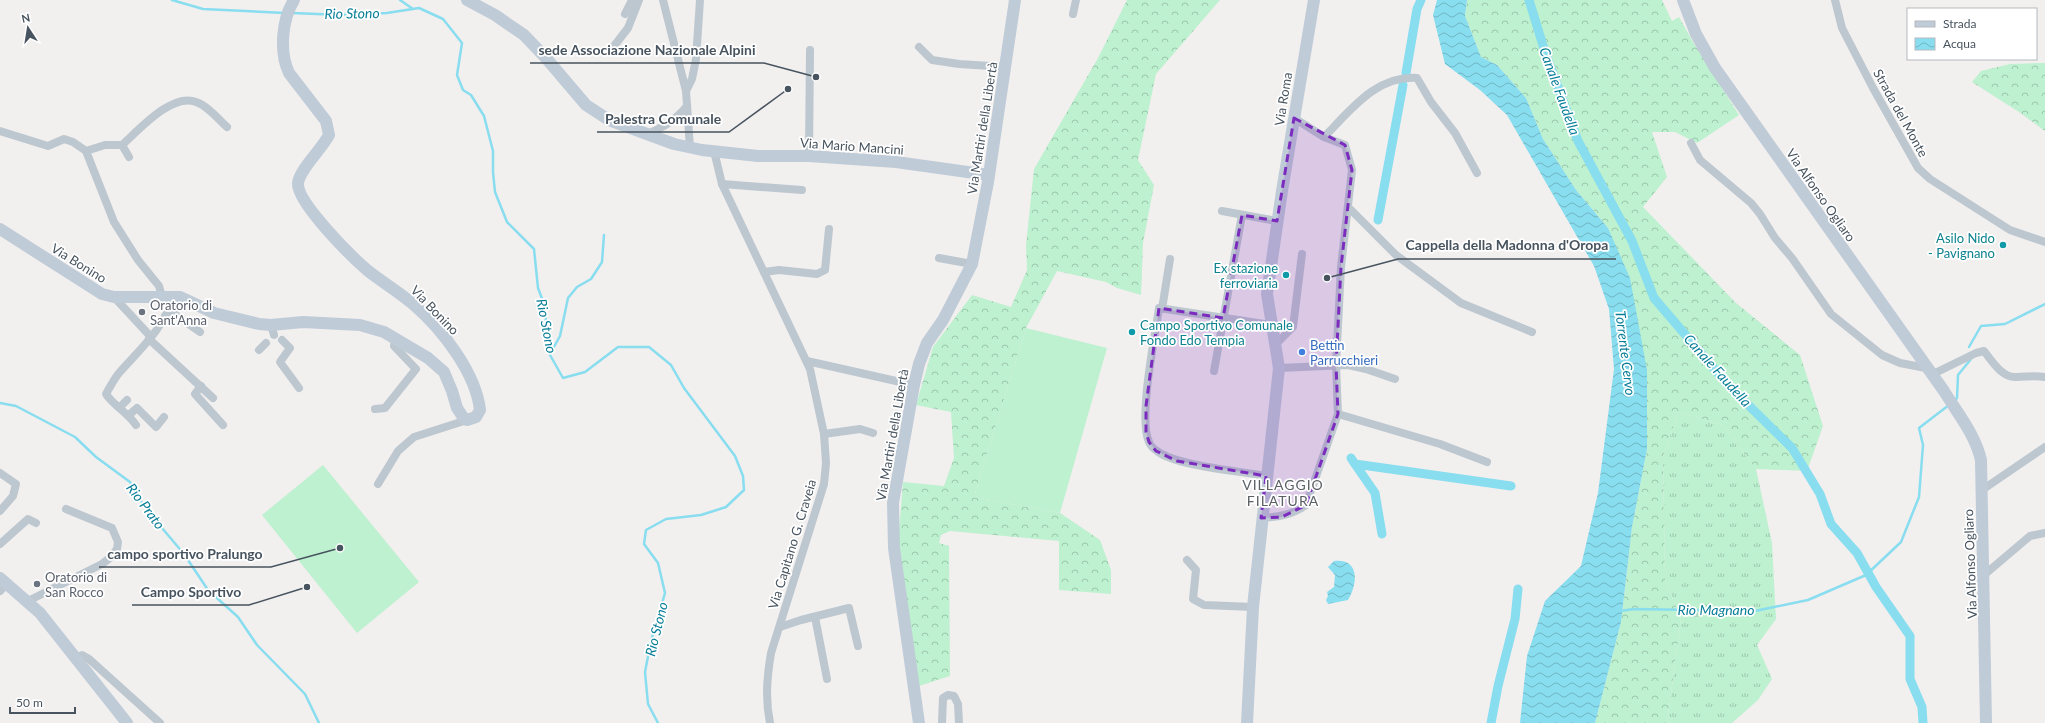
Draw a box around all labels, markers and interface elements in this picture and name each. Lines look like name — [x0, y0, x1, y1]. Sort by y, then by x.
water label: Rio Stono — [324, 4, 380, 22]
north arrow — [8, 8, 48, 48]
legend — [1907, 8, 2037, 60]
text: N — [20, 10, 31, 25]
text: Strada — [1943, 16, 1976, 31]
text: Acqua — [1943, 36, 1976, 51]
callout: sede Associazione Nazionale Alpini — [530, 37, 764, 63]
text: sede Associazione Nazionale Alpini — [538, 41, 756, 58]
water label: Canale Faudella — [1536, 45, 1584, 137]
street label: Via Martiri della Libertà — [964, 61, 1000, 195]
street label: Strada del Monte — [1870, 66, 1932, 160]
street label: Via Roma — [1271, 71, 1295, 127]
callout: Palestra Comunale — [597, 106, 729, 132]
text: Palestra Comunale — [605, 110, 722, 127]
street label: Via Mario Mancini — [800, 134, 904, 158]
street label: Via Alfonso Ogliaro — [1783, 145, 1859, 245]
place label: Asilo Nido - Pavignano — [1928, 230, 1995, 261]
callout: Cappella della Madonna d'Oropa — [1398, 233, 1616, 259]
text: Cappella della Madonna d'Oropa — [1406, 236, 1608, 253]
street label: Via Bonino — [48, 240, 110, 286]
marker: Asilo Nido - Pavignano — [1998, 240, 2008, 250]
place label: Ex stazione ferroviaria — [1213, 260, 1278, 291]
marker: Ex stazione ferroviaria — [1281, 270, 1291, 280]
street label: Via Bonino — [408, 282, 462, 338]
place label: Oratorio di Sant'Anna — [150, 297, 212, 328]
water label: Rio Stono — [533, 297, 561, 355]
marker: Oratorio di Sant'Anna — [137, 307, 147, 317]
water label: Torrente Cervo — [1612, 310, 1640, 396]
place label: Campo Sportivo Comunale Fondo Edo Tempia — [1140, 317, 1293, 348]
marker: Campo Sportivo Comunale Fondo Edo Tempia — [1127, 327, 1137, 337]
water label: Canale Faudella — [1681, 330, 1755, 410]
place label: Bettin Parrucchieri — [1310, 337, 1378, 368]
marker: Bettin Parrucchieri — [1297, 347, 1307, 357]
street label: Via Martiri della Libertà — [873, 368, 911, 502]
district label: VILLAGGIO FILATURA — [1242, 476, 1324, 509]
street label: Via Capitano G. Craveia — [765, 477, 819, 611]
water label: Rio Prato — [123, 480, 169, 532]
street label: Via Alfonso Ogliaro — [1960, 509, 1980, 619]
callout: campo sportivo Pralungo — [99, 541, 271, 567]
text: campo sportivo Pralungo — [107, 545, 263, 562]
place label: Oratorio di San Rocco — [45, 569, 107, 600]
marker: Oratorio di San Rocco — [32, 579, 42, 589]
callout: Campo Sportivo — [132, 579, 249, 605]
text: Campo Sportivo — [141, 583, 241, 600]
water label: Rio Stono — [641, 600, 671, 658]
water label: Rio Magnano — [1678, 601, 1754, 618]
scale bar — [10, 689, 75, 715]
text: 50 m — [16, 695, 43, 710]

